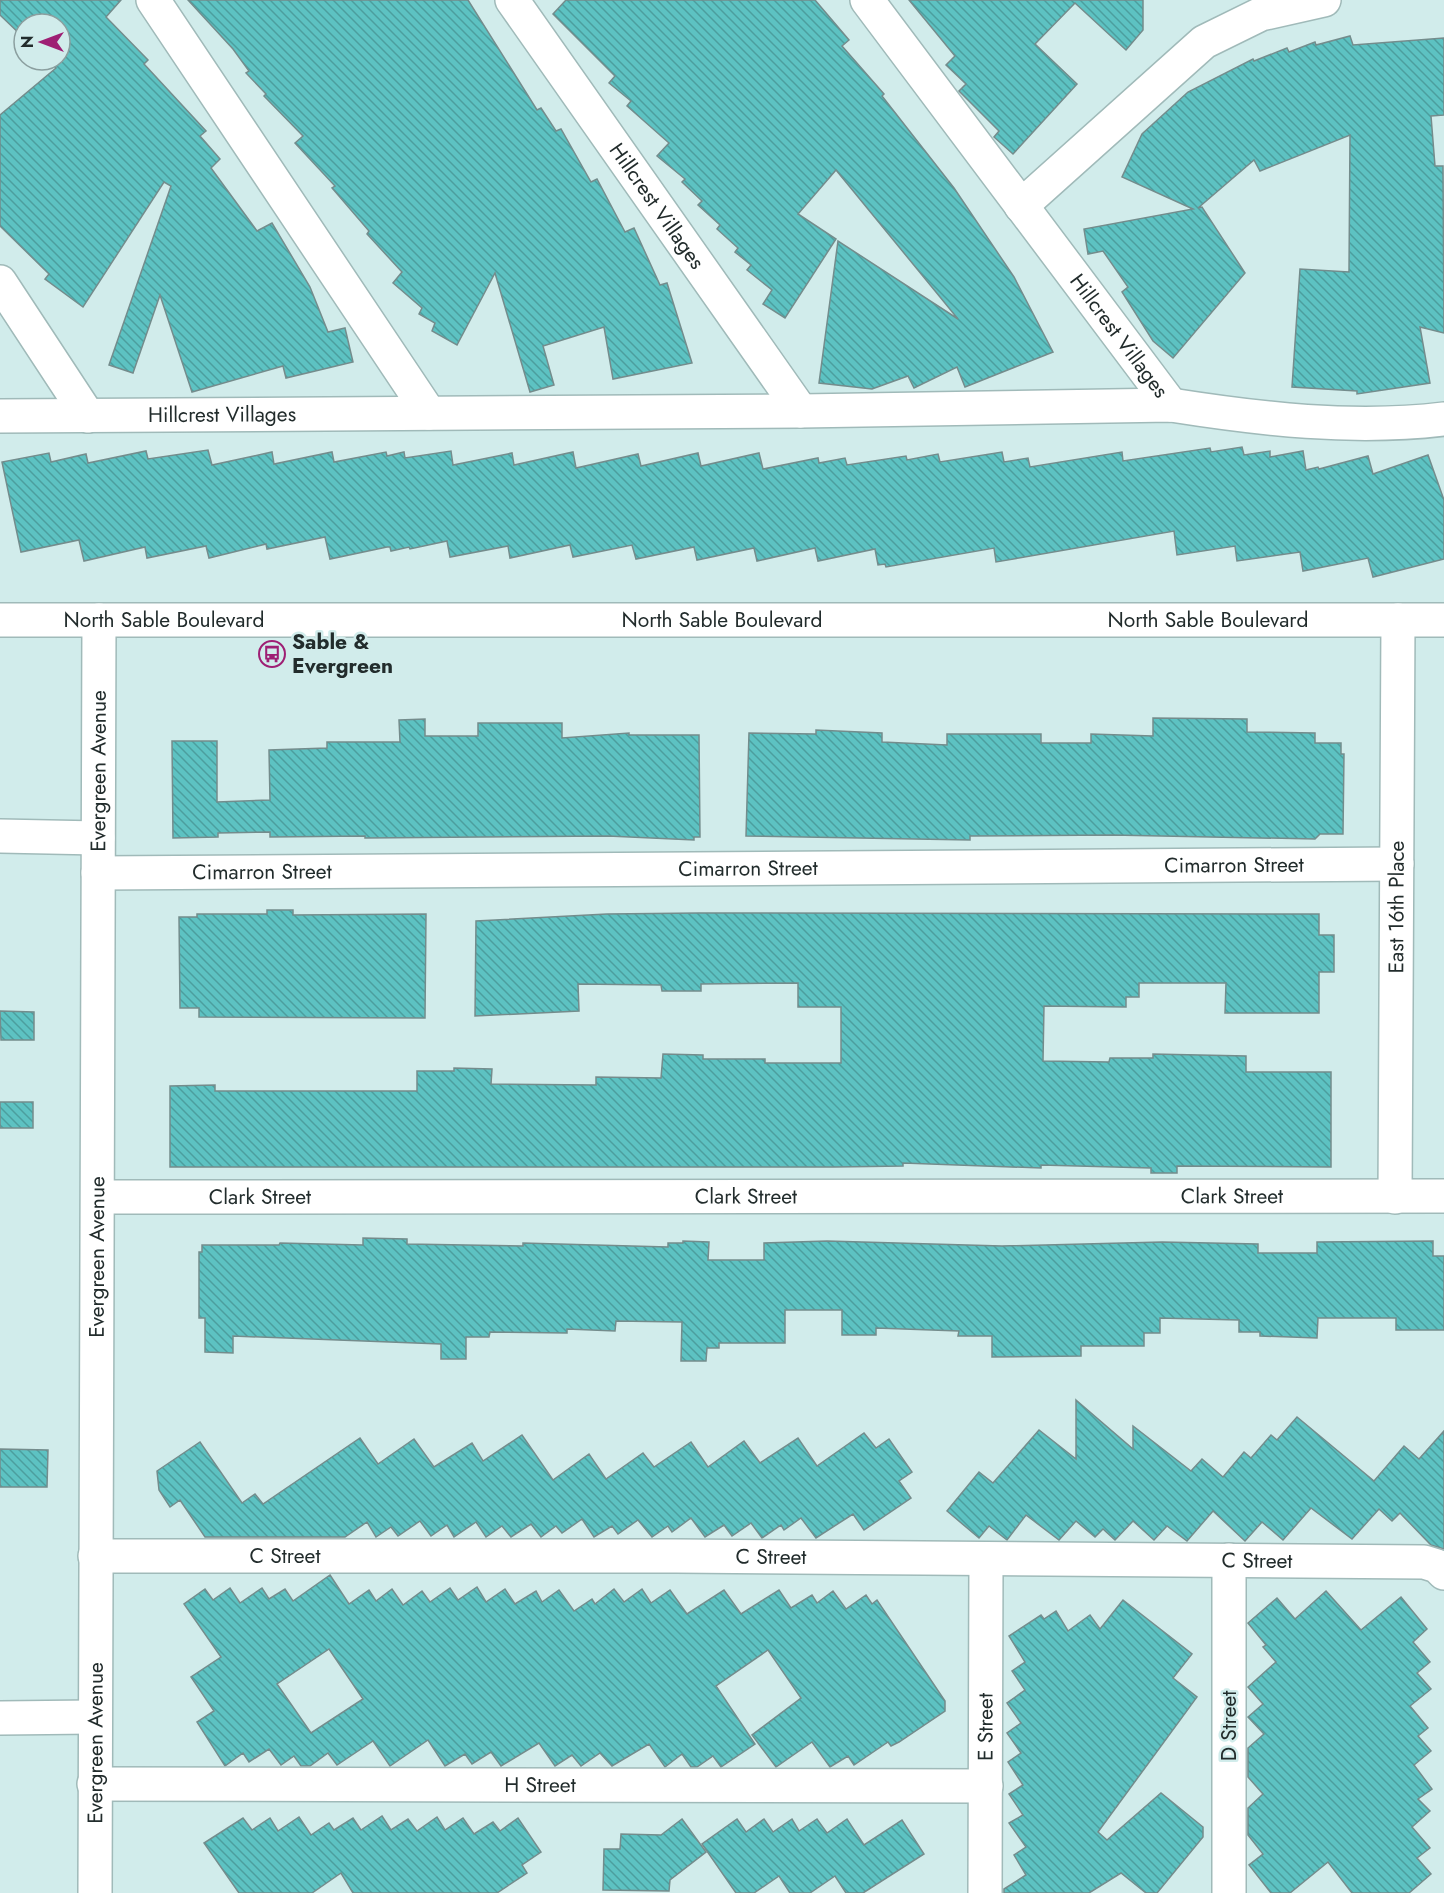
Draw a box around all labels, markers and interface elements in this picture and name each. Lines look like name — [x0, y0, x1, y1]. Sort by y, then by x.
north arrow — [12, 12, 72, 72]
text: N — [16, 36, 39, 48]
street label: Hillcrest Villages — [602, 137, 712, 275]
street label: Hillcrest Villages — [1063, 268, 1176, 404]
street label: Hillcrest Villages — [148, 399, 296, 430]
street label: North Sable Boulevard — [63, 605, 265, 635]
street label: North Sable Boulevard — [621, 605, 823, 635]
street label: North Sable Boulevard — [1107, 605, 1309, 635]
place label: Sable & Evergreen — [292, 627, 393, 681]
bus stop icon: Sable & Evergreen — [257, 639, 287, 669]
street label: Evergreen Avenue — [83, 690, 114, 852]
street label: East 16th Place — [1381, 840, 1412, 973]
street label: Cimarron Street — [1164, 850, 1304, 881]
street label: Cimarron Street — [678, 853, 818, 884]
street label: Cimarron Street — [192, 856, 332, 887]
street label: Evergreen Avenue — [82, 1176, 112, 1338]
street label: Clark Street — [695, 1181, 797, 1212]
street label: Clark Street — [1181, 1181, 1283, 1211]
street label: Clark Street — [209, 1182, 311, 1212]
street label: C Street — [250, 1541, 320, 1571]
street label: C Street — [735, 1541, 807, 1572]
street label: C Street — [1221, 1545, 1293, 1576]
street label: Evergreen Avenue — [80, 1662, 111, 1824]
street label: D Street — [1214, 1691, 1244, 1761]
street label: E Street — [970, 1693, 1001, 1761]
street label: H Street — [504, 1770, 576, 1800]

